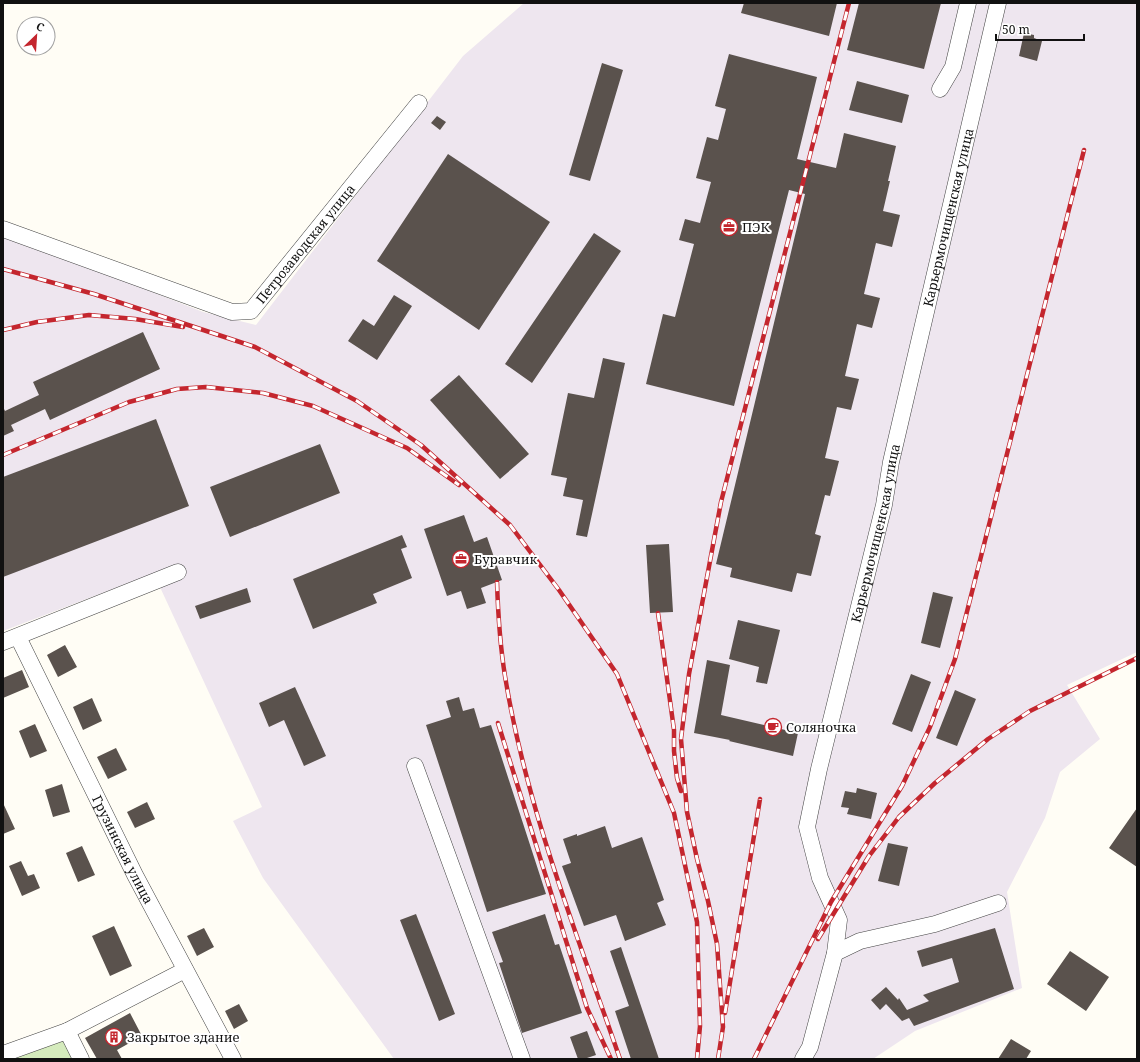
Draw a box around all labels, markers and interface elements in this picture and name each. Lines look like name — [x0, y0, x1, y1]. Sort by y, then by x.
north arrow — [16, 16, 56, 56]
scale bar — [996, 16, 1084, 42]
text: С — [34, 18, 47, 35]
text: 50 m — [1002, 21, 1030, 38]
street label: Карьермочищенская улица — [919, 126, 978, 308]
street label: Петрозаводская улица — [252, 180, 359, 307]
office icon: ПЭК — [719, 217, 739, 237]
place label: ПЭК — [742, 218, 770, 236]
street label: Карьермочищенская улица — [846, 442, 904, 624]
office icon: Буравчик — [451, 549, 471, 569]
place label: Буравчик — [474, 550, 537, 568]
cafe icon: Соляночка — [763, 717, 783, 737]
place label: Соляночка — [786, 718, 856, 736]
street label: Грузинская улица — [88, 792, 158, 907]
building icon: Закрытое здание — [104, 1027, 124, 1047]
place label: Закрытое здание — [127, 1028, 240, 1046]

